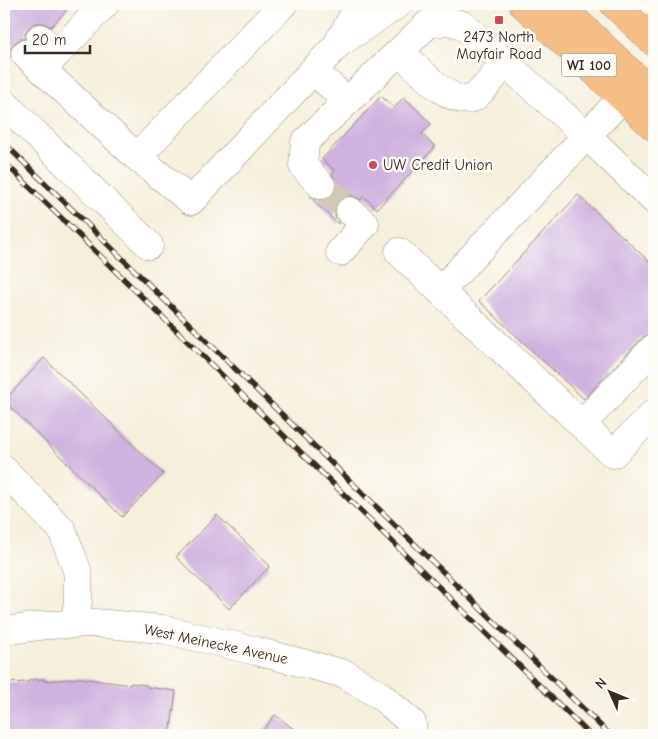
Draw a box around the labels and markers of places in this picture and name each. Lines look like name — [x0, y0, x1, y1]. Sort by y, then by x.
marker: 2473 North Mayfair Road — [493, 14, 505, 26]
place label: 2473 North Mayfair Road — [456, 28, 542, 63]
place label: UW Credit Union — [383, 156, 493, 174]
marker: UW Credit Union — [367, 159, 379, 171]

